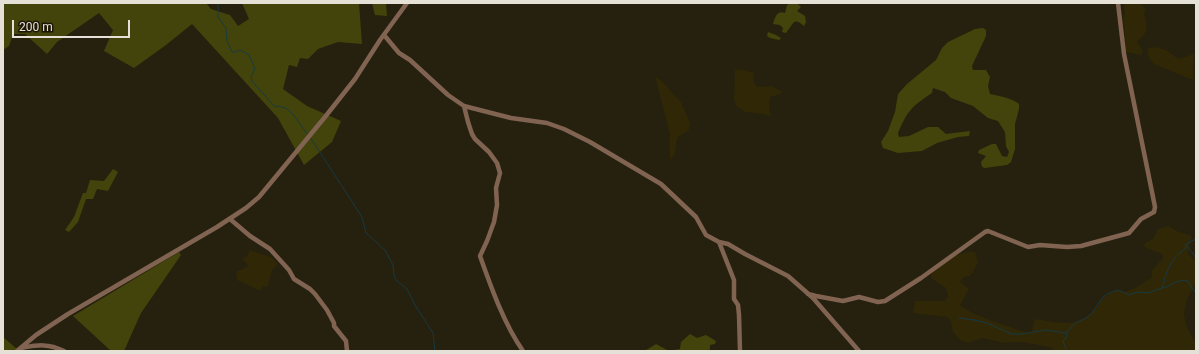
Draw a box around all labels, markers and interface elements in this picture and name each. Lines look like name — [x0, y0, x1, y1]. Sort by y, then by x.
scale bar — [14, 12, 132, 38]
text: 200 m — [19, 20, 53, 34]

